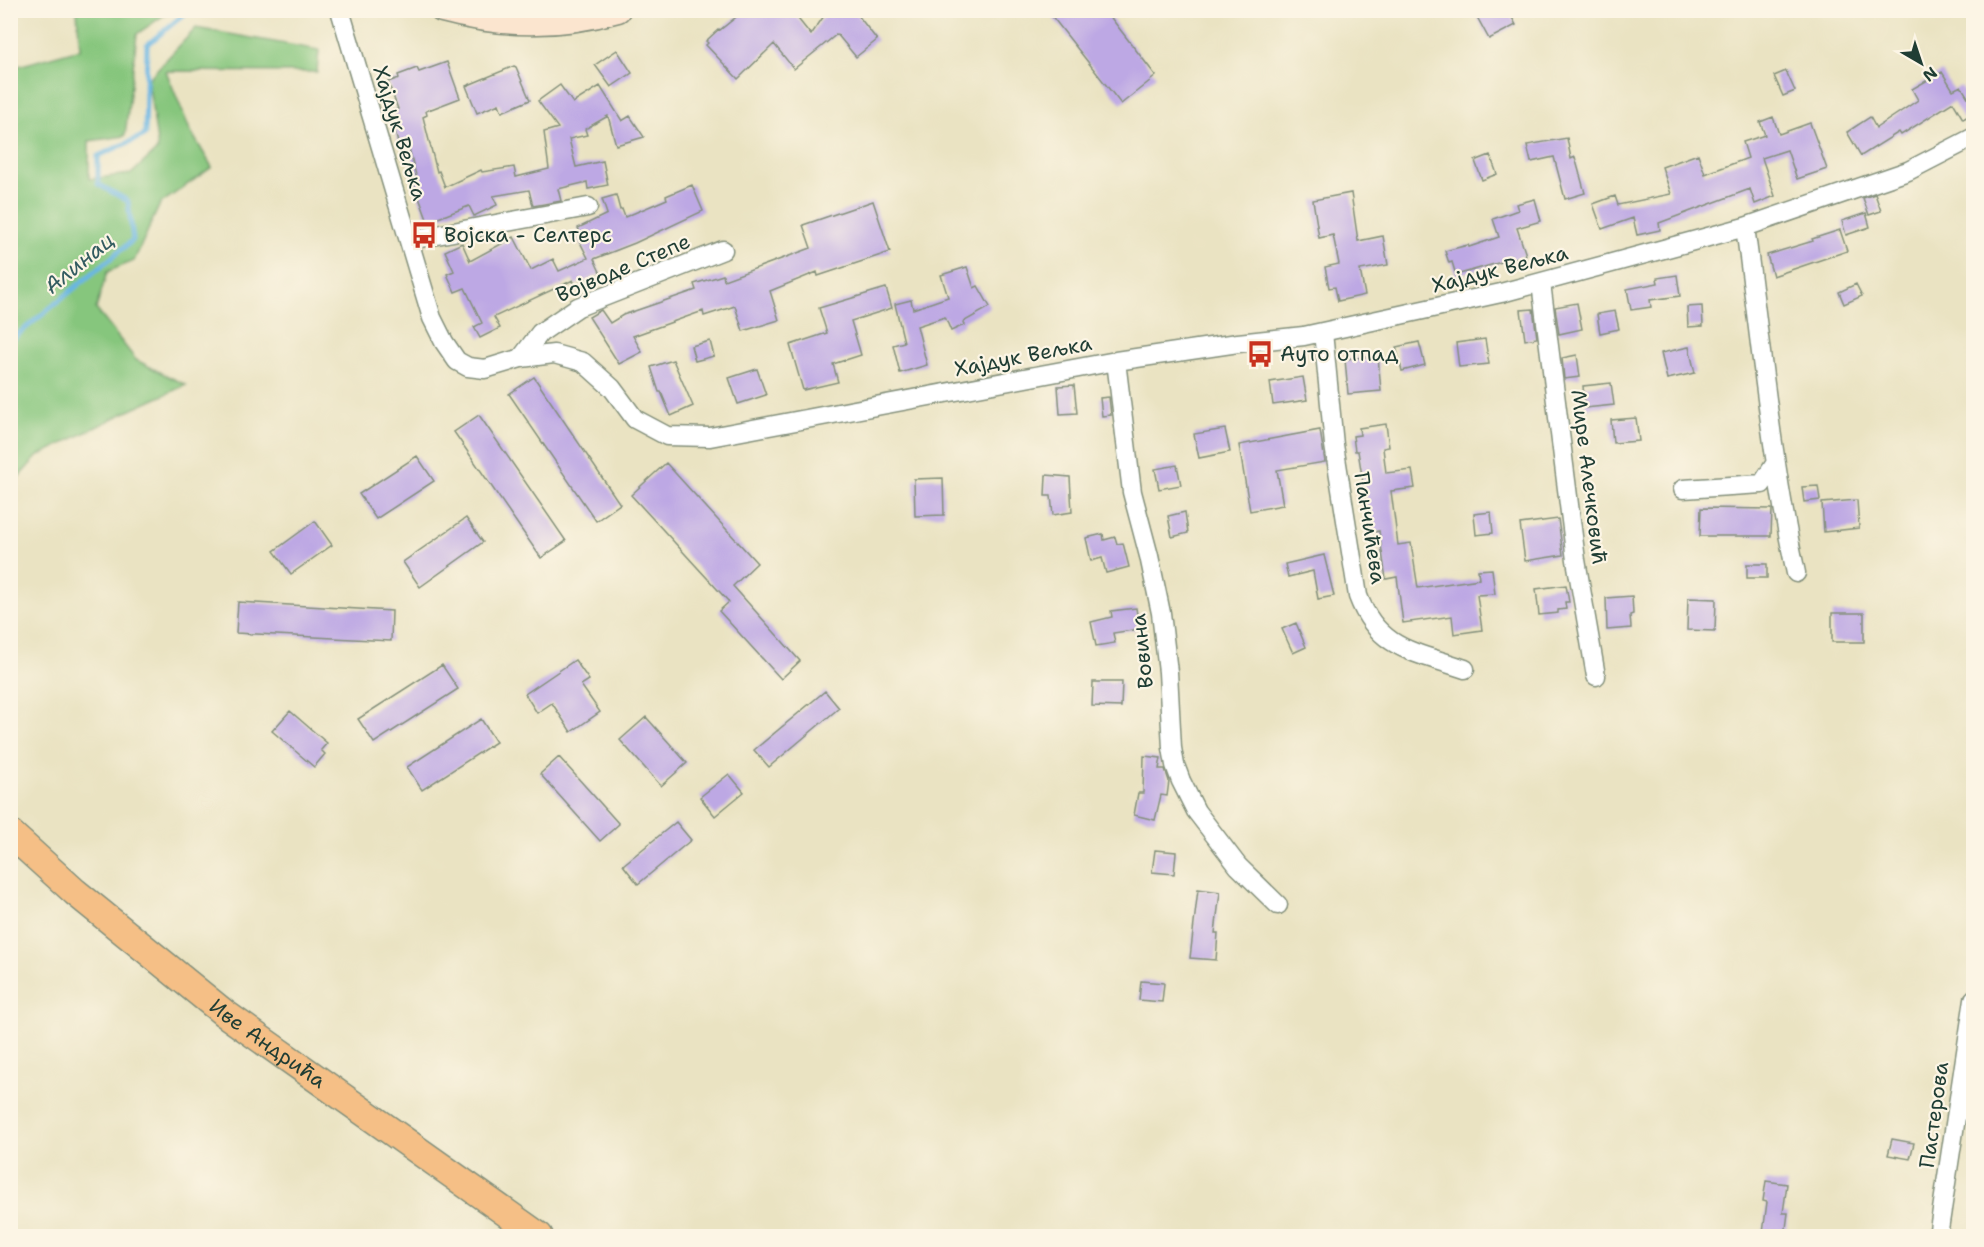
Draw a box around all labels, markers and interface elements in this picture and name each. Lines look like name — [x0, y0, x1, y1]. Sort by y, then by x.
north arrow — [1891, 33, 1951, 93]
street label: Хајдук Вељка — [366, 62, 434, 204]
text: N — [1919, 62, 1942, 86]
bus stop icon: Војска - Селтерс — [409, 220, 439, 250]
place label: Војска - Селтерс — [444, 221, 612, 249]
water label: Алинац — [38, 226, 120, 300]
street label: Војводе Степе — [552, 227, 694, 309]
street label: Хајдук Вељка — [1429, 239, 1571, 299]
street label: Хајдук Вељка — [952, 329, 1094, 383]
bus stop icon: Ауто отпад — [1245, 339, 1275, 369]
place label: Ауто отпад — [1280, 340, 1398, 368]
street label: Мире Алечковић — [1564, 388, 1614, 566]
street label: Панчићева — [1347, 470, 1393, 586]
street label: Вовина — [1124, 612, 1160, 690]
street label: Иве Андрића — [203, 992, 332, 1095]
street label: Пастерова — [1913, 1060, 1955, 1170]

